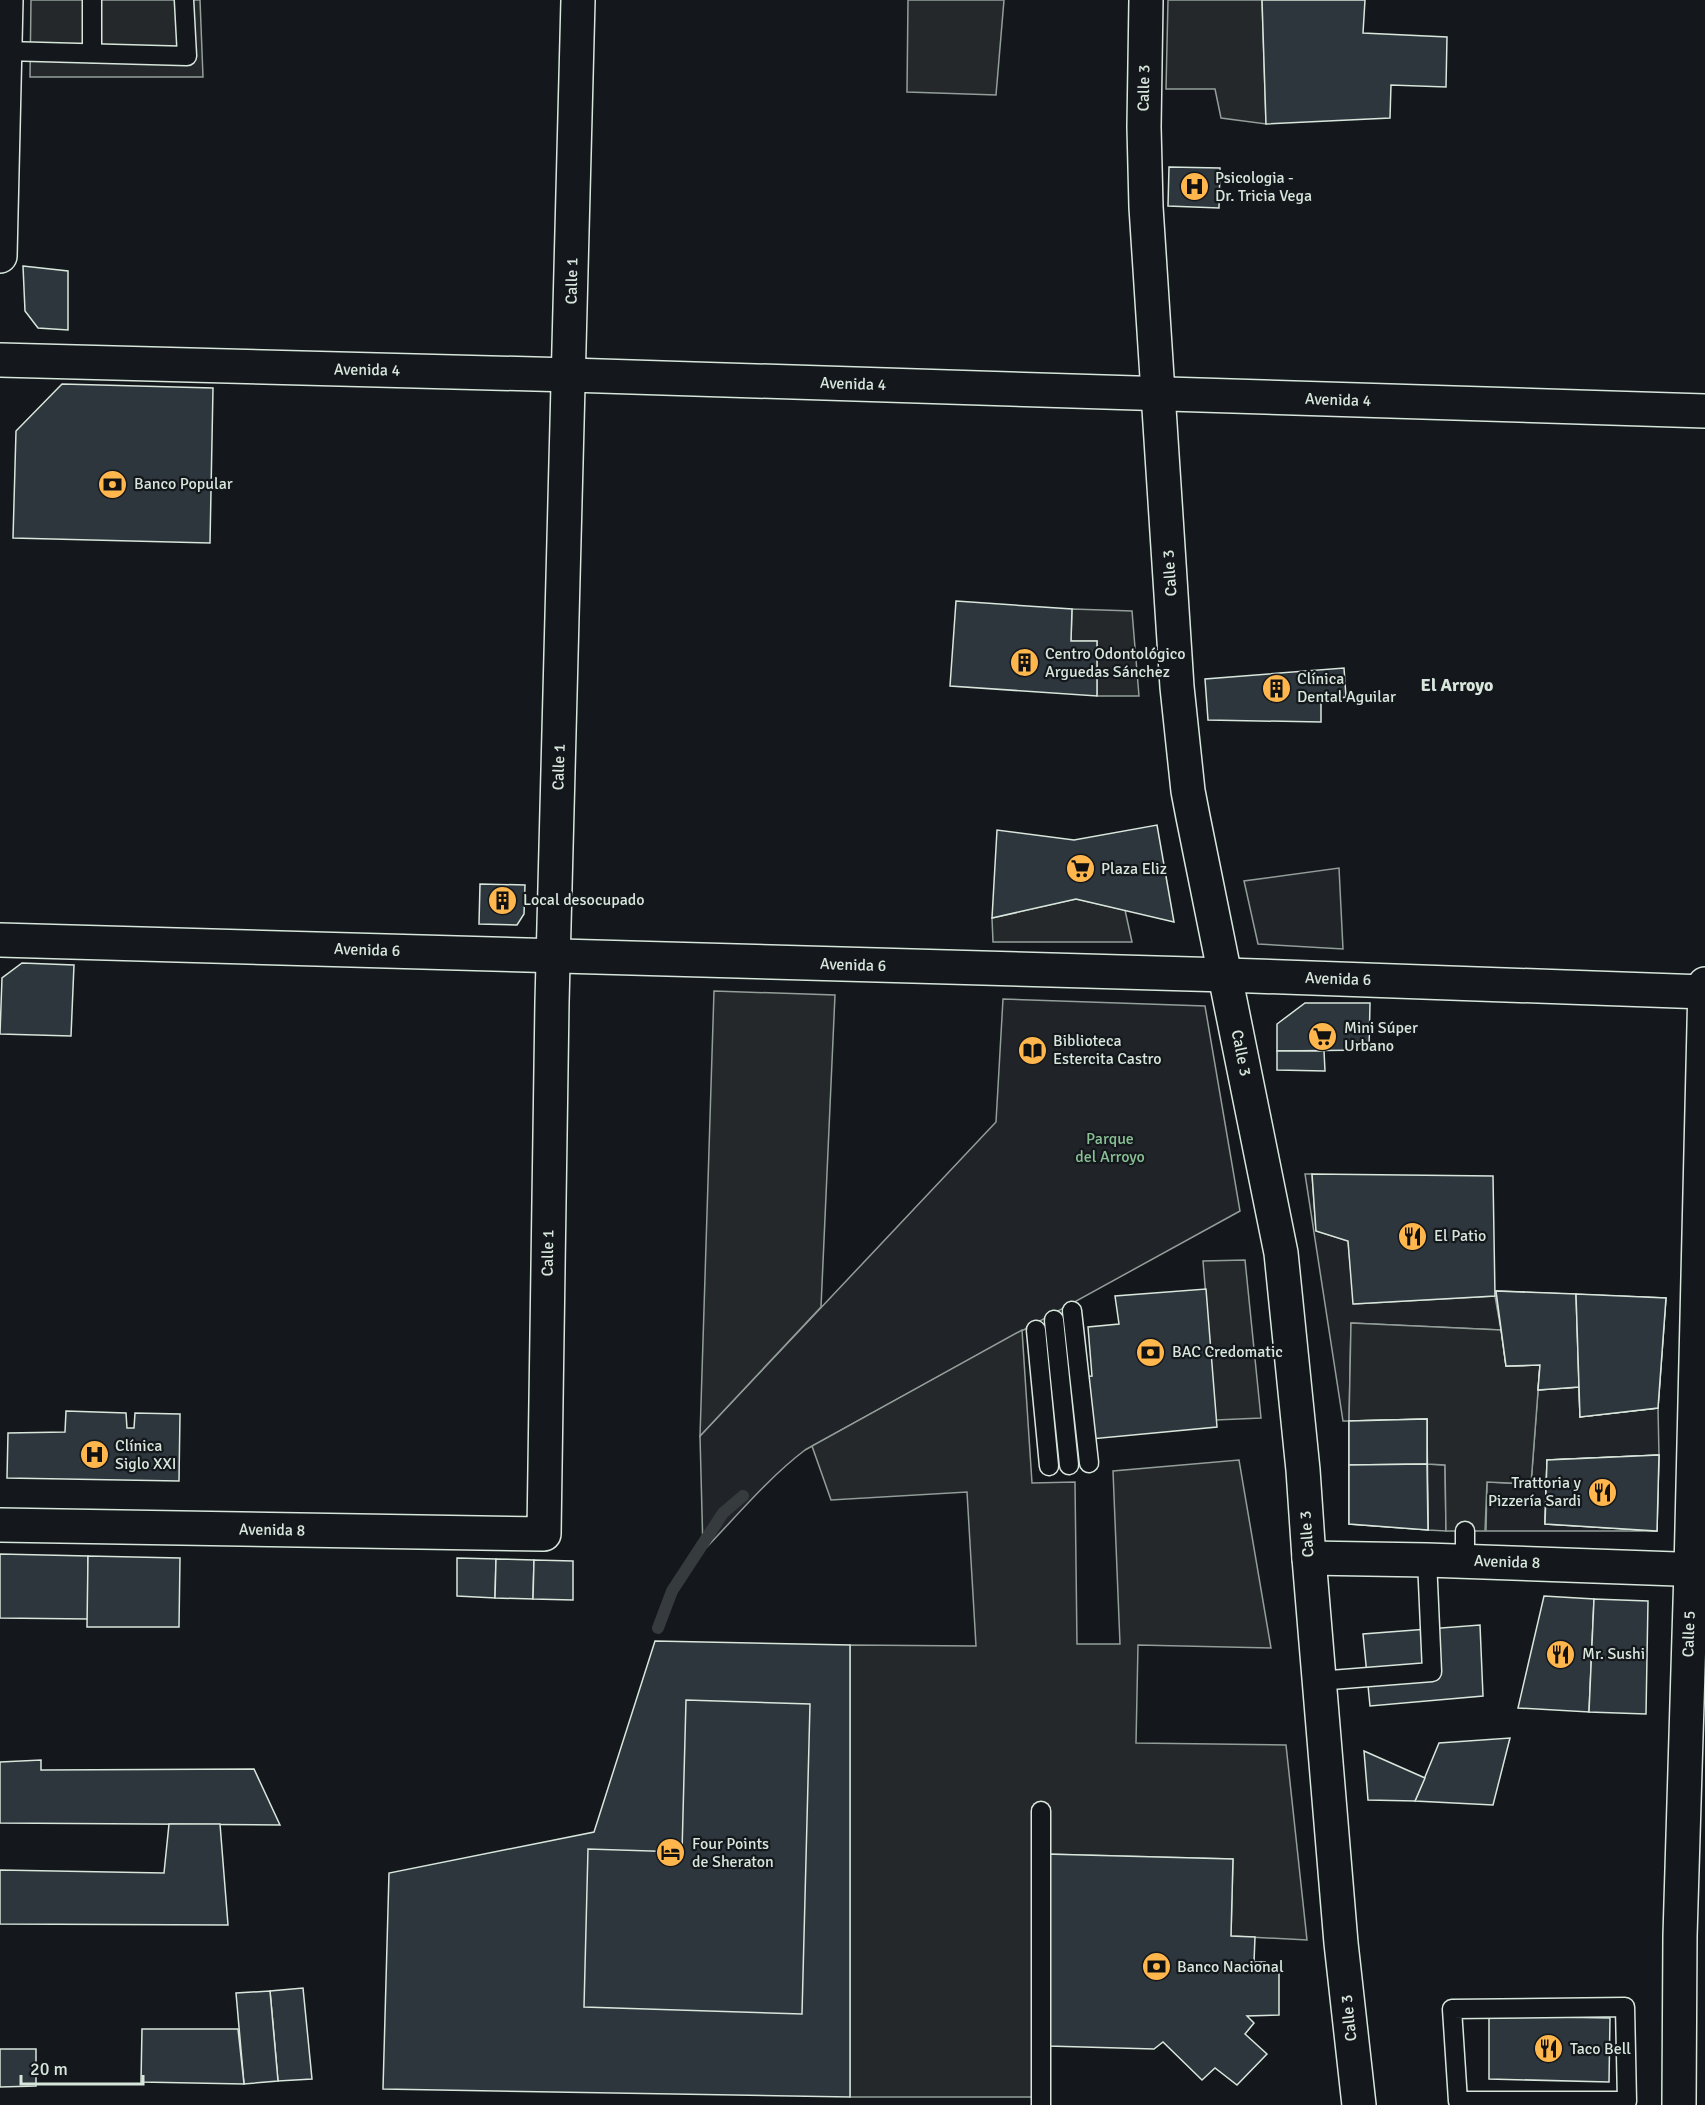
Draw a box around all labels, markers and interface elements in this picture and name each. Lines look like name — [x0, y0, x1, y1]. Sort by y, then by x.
street label: Calle 3 — [1134, 64, 1154, 112]
place label: Psicologia - Dr. Tricia Vega — [1215, 168, 1312, 206]
hospital icon: Psicologia - Dr. Tricia Vega — [1178, 171, 1210, 203]
street label: Calle 1 — [562, 257, 582, 305]
street label: Avenida 4 — [334, 359, 401, 381]
street label: Avenida 4 — [819, 373, 887, 395]
street label: Avenida 4 — [1304, 389, 1372, 411]
bank icon: Banco Popular — [97, 468, 129, 500]
place label: Banco Popular — [134, 474, 233, 494]
street label: Calle 3 — [1158, 549, 1182, 597]
place label: Centro Odontológico Arguedas Sánchez — [1045, 644, 1186, 682]
building icon: Centro Odontológico Arguedas Sánchez — [1008, 647, 1040, 679]
place label: Clínica Dental Aguilar — [1297, 669, 1396, 707]
building icon: Clínica Dental Aguilar — [1260, 672, 1292, 704]
district label: El Arroyo — [1421, 674, 1493, 696]
street label: Calle 1 — [548, 743, 570, 791]
supermarket icon: Plaza Eliz — [1064, 853, 1096, 885]
place label: Plaza Eliz — [1101, 859, 1167, 879]
building icon: Local desocupado — [486, 884, 518, 916]
place label: Local desocupado — [523, 890, 645, 910]
street label: Avenida 6 — [333, 939, 401, 961]
street label: Avenida 6 — [819, 954, 887, 976]
street label: Avenida 6 — [1304, 968, 1372, 990]
place label: Mini Súper Urbano — [1344, 1018, 1418, 1056]
supermarket icon: Mini Súper Urbano — [1307, 1021, 1339, 1053]
street label: Calle 3 — [1227, 1028, 1255, 1078]
place label: Biblioteca Estercita Castro — [1053, 1031, 1161, 1069]
library icon: Biblioteca Estercita Castro — [1016, 1034, 1048, 1066]
park label: Parque del Arroyo — [1075, 1129, 1145, 1167]
restaurant icon: El Patio — [1397, 1220, 1429, 1252]
place label: El Patio — [1434, 1226, 1486, 1246]
street label: Calle 1 — [538, 1229, 558, 1277]
bank icon: BAC Credomatic — [1135, 1336, 1167, 1368]
place label: BAC Credomatic — [1172, 1342, 1283, 1362]
place label: Clínica Siglo XXI — [115, 1436, 177, 1474]
hospital icon: Clínica Siglo XXI — [78, 1439, 110, 1471]
place label: Trattoria y Pizzería Sardi — [1488, 1473, 1582, 1511]
restaurant icon: Trattoria y Pizzería Sardi — [1586, 1476, 1618, 1508]
street label: Calle 3 — [1295, 1510, 1319, 1558]
street label: Avenida 8 — [239, 1519, 305, 1541]
street label: Avenida 8 — [1473, 1551, 1541, 1573]
street label: Calle 5 — [1678, 1610, 1700, 1658]
restaurant icon: Mr. Sushi — [1545, 1638, 1577, 1670]
place label: Mr. Sushi — [1582, 1644, 1645, 1664]
place label: Four Points de Sheraton — [692, 1834, 774, 1872]
hotel icon: Four Points de Sheraton — [655, 1837, 687, 1869]
bank icon: Banco Nacional — [1140, 1951, 1172, 1983]
place label: Banco Nacional — [1177, 1957, 1284, 1977]
street label: Calle 3 — [1337, 1994, 1361, 2042]
restaurant icon: Taco Bell — [1533, 2033, 1565, 2065]
place label: Taco Bell — [1570, 2039, 1631, 2059]
scale bar — [21, 2048, 142, 2086]
text: 20 m — [30, 2058, 68, 2080]

